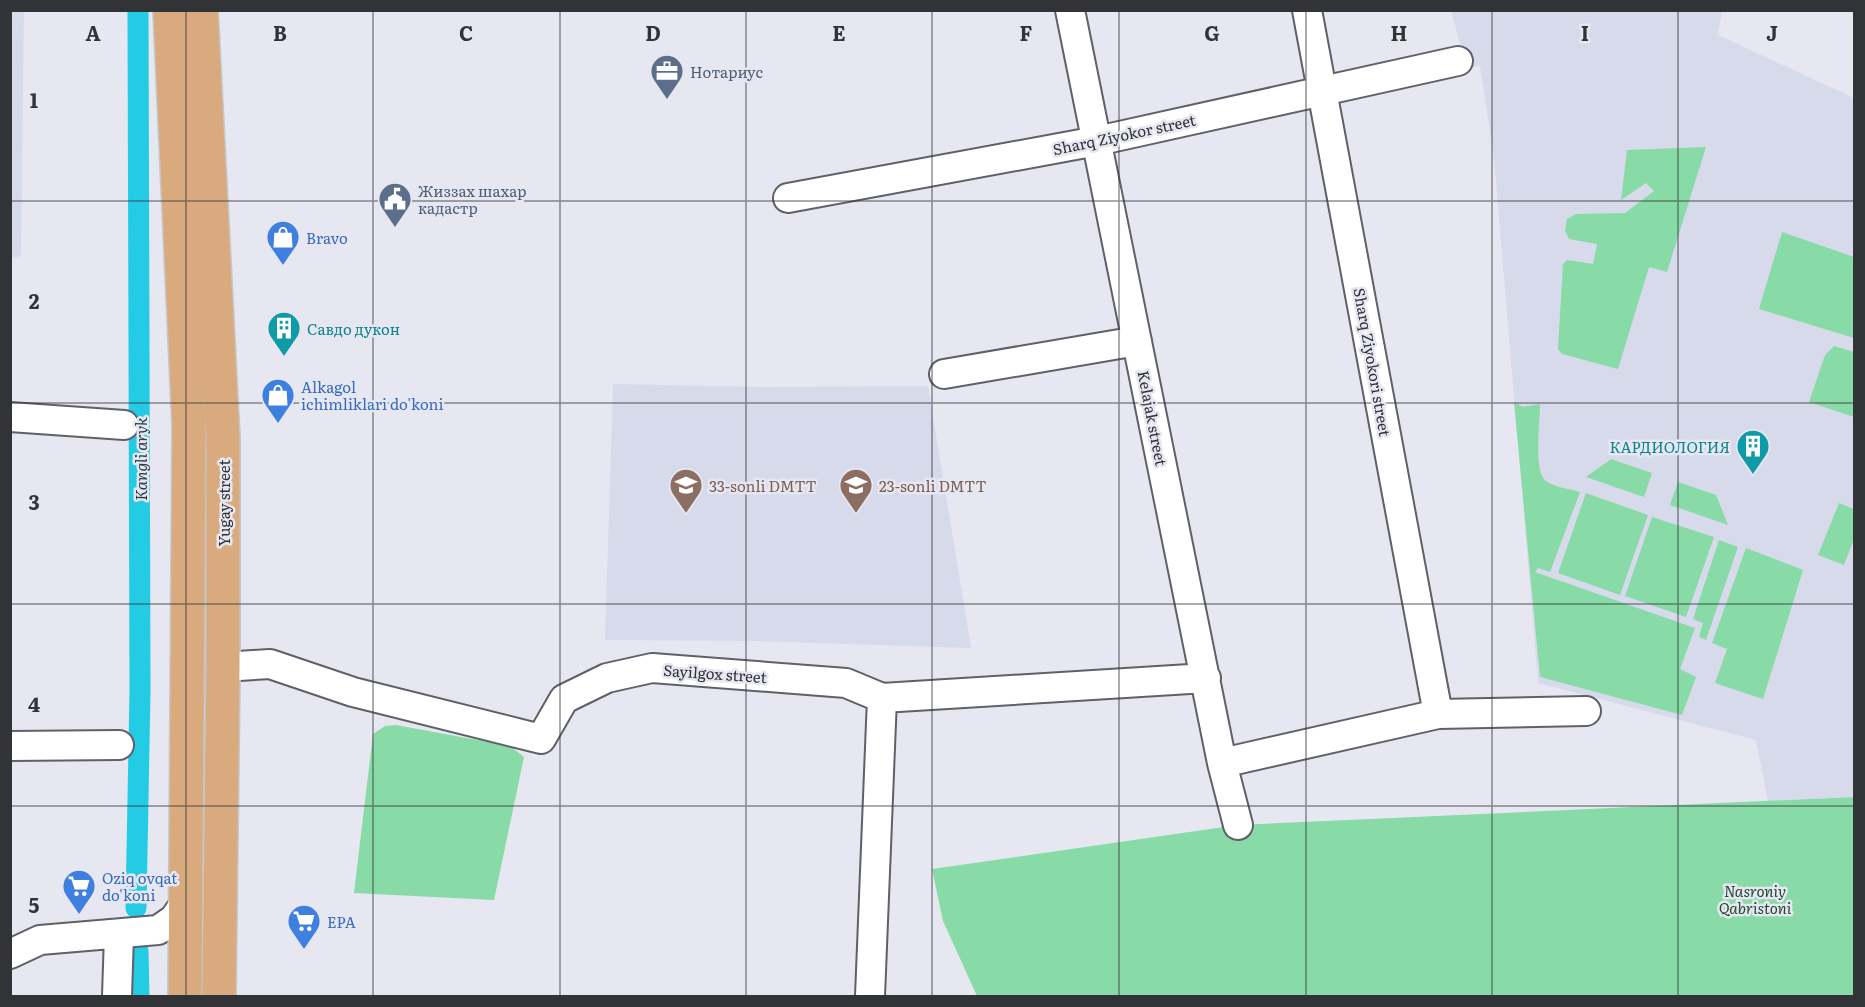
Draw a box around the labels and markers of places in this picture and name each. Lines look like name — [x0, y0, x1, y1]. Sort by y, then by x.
office icon: Нотариус — [649, 53, 685, 100]
place label: Нотариус — [690, 60, 763, 83]
place label: Жиззах шахар кадастр — [418, 179, 527, 219]
public building icon: Жиззах шахар кадастр — [377, 181, 413, 228]
shop icon: Bravo — [265, 219, 301, 266]
place label: Bravo — [306, 226, 348, 249]
building icon: Cавдо дукон — [266, 310, 302, 357]
place label: Cавдо дукон — [307, 317, 400, 340]
place label: Alkagol ichimliklari do'koni — [301, 375, 444, 415]
shop icon: Alkagol ichimliklari do'koni — [260, 377, 296, 424]
building icon: КАРДИОЛОГИЯ — [1735, 428, 1771, 475]
place label: КАРДИОЛОГИЯ — [1610, 435, 1730, 458]
school or university icon: 33-sonli DMTT — [668, 467, 704, 514]
school or university icon: 23-sonli DMTT — [838, 467, 874, 514]
place label: 33-sonli DMTT — [709, 474, 817, 497]
place label: 23-sonli DMTT — [879, 474, 986, 497]
place label: Oziq ovqat do'koni — [102, 866, 177, 906]
supermarket icon: Oziq ovqat do'koni — [61, 868, 97, 915]
supermarket icon: EPA — [286, 903, 322, 950]
place label: EPA — [327, 910, 356, 933]

